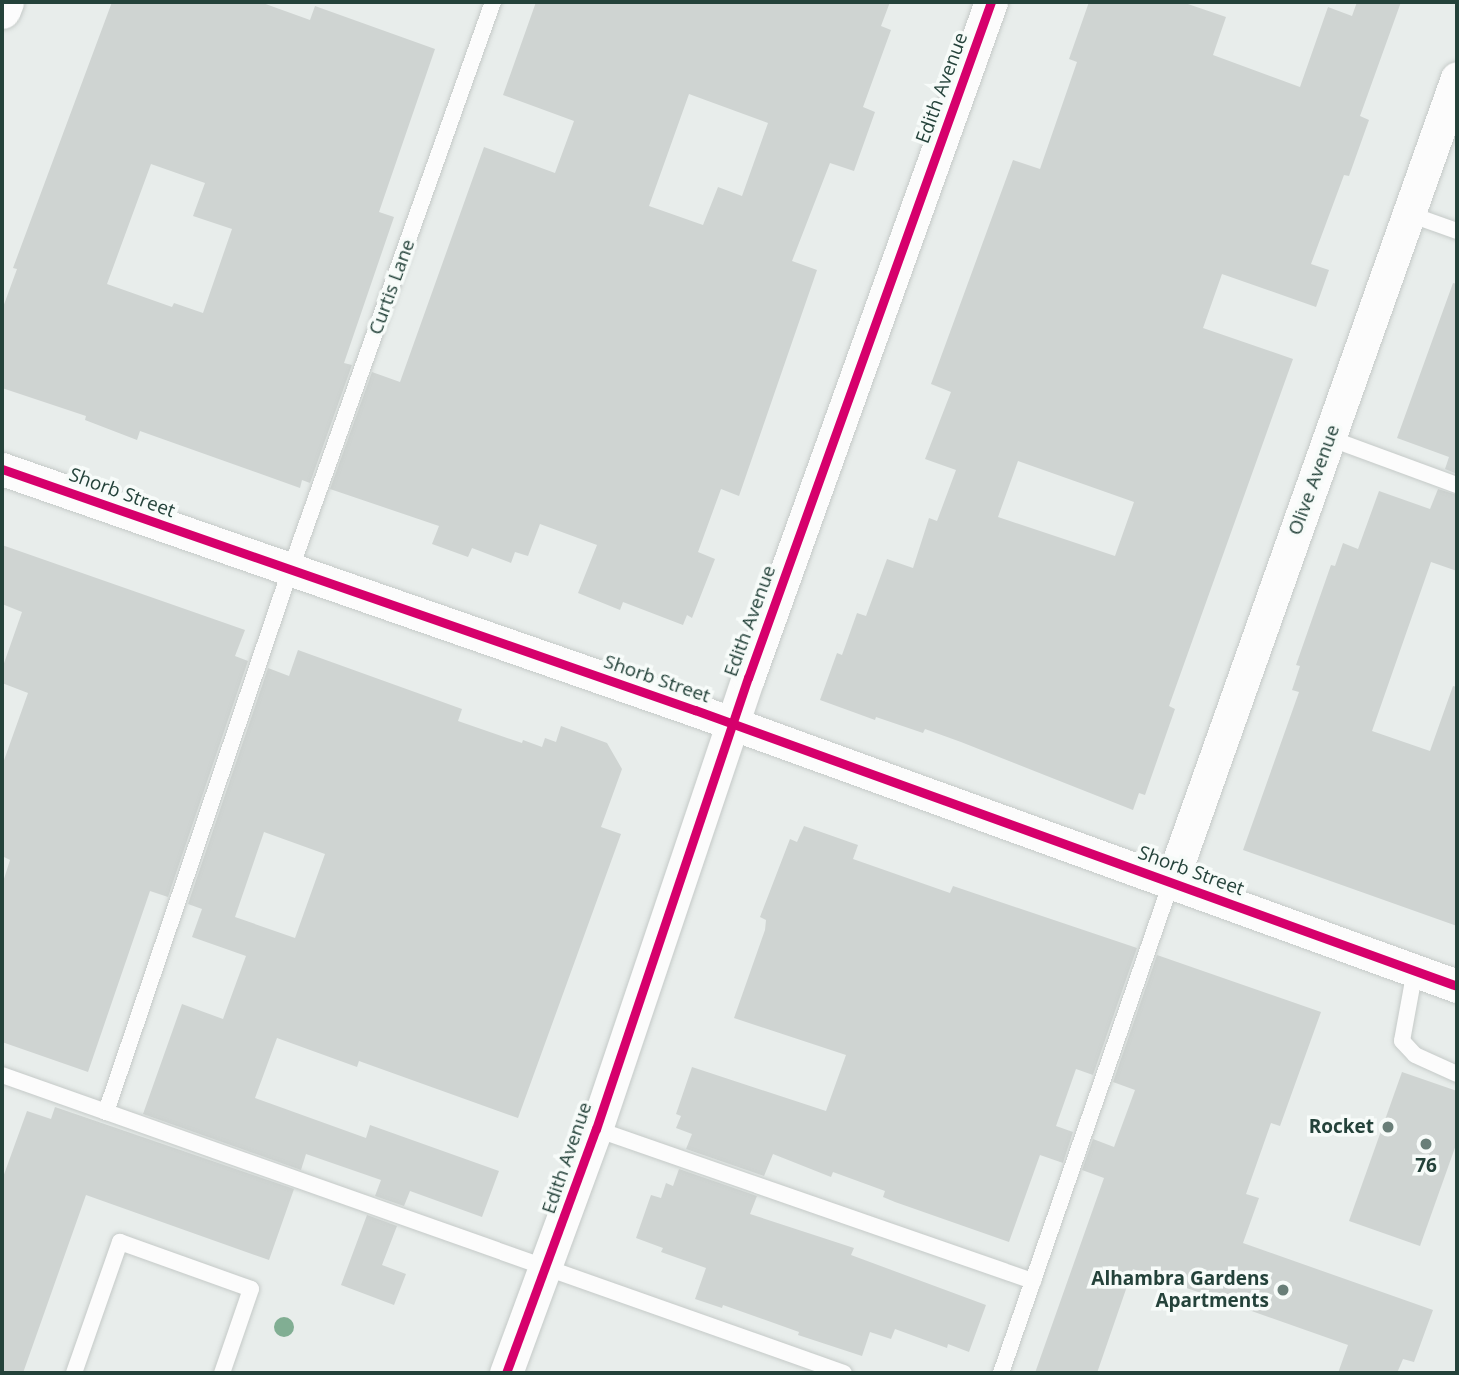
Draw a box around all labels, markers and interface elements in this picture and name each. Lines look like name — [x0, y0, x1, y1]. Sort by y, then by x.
street label: Edith Avenue — [911, 29, 973, 147]
street label: Curtis Lane — [364, 236, 420, 338]
street label: Olive Avenue — [1284, 422, 1344, 538]
street label: Shorb Street — [66, 463, 178, 523]
street label: Edith Avenue — [719, 562, 781, 680]
street label: Shorb Street — [601, 650, 713, 708]
street label: Shorb Street — [1135, 841, 1247, 901]
street label: Edith Avenue — [537, 1099, 597, 1217]
place label: Rocket — [1309, 1116, 1374, 1138]
marker: Rocket — [1380, 1119, 1396, 1135]
marker: 76 — [1418, 1136, 1434, 1152]
place label: 76 — [1415, 1155, 1437, 1177]
place label: Alhambra Gardens Apartments — [1091, 1268, 1269, 1312]
marker: Alhambra Gardens Apartments — [1275, 1282, 1291, 1298]

